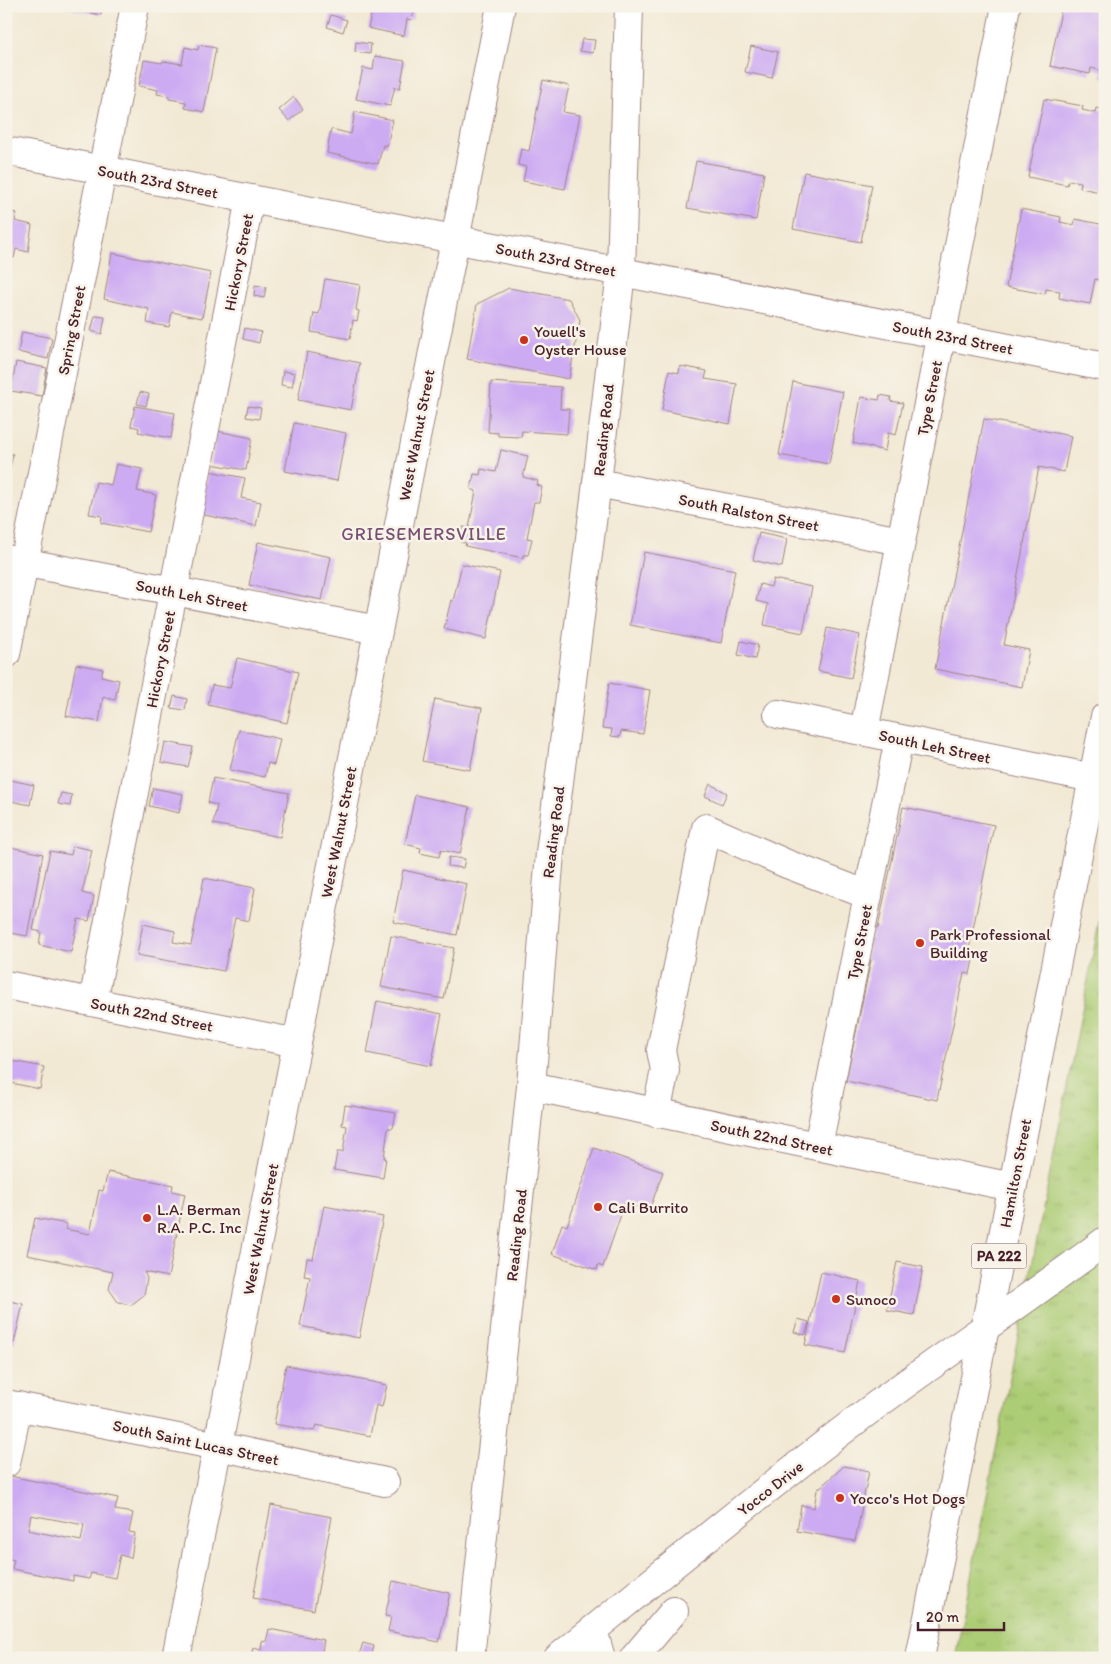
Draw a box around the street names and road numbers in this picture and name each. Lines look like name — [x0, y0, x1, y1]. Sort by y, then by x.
street label: South 23rd Street — [96, 161, 220, 202]
street label: Hickory Street — [220, 212, 257, 312]
street label: South 23rd Street — [494, 239, 618, 280]
street label: Spring Street — [53, 284, 90, 377]
street label: South 23rd Street — [891, 317, 1015, 358]
street label: Type Street — [913, 359, 946, 438]
street label: West Walnut Street — [394, 368, 439, 503]
street label: Reading Road — [589, 383, 618, 477]
street label: South Ralston Street — [677, 490, 821, 535]
street label: South Leh Street — [134, 575, 250, 616]
street label: Hickory Street — [142, 609, 179, 709]
street label: South Leh Street — [877, 725, 993, 768]
street label: West Walnut Street — [316, 765, 361, 900]
street label: Reading Road — [538, 785, 569, 879]
street label: Type Street — [843, 903, 876, 982]
street label: South 22nd Street — [89, 993, 215, 1036]
street label: South 22nd Street — [709, 1115, 835, 1160]
street label: Hamilton Street — [996, 1117, 1035, 1229]
street label: West Walnut Street — [238, 1162, 283, 1297]
street label: Reading Road — [502, 1188, 531, 1282]
road number: PA 222 — [972, 1244, 1026, 1268]
street label: South Saint Lucas Street — [111, 1416, 281, 1469]
street label: Yocco Drive — [734, 1457, 807, 1520]

